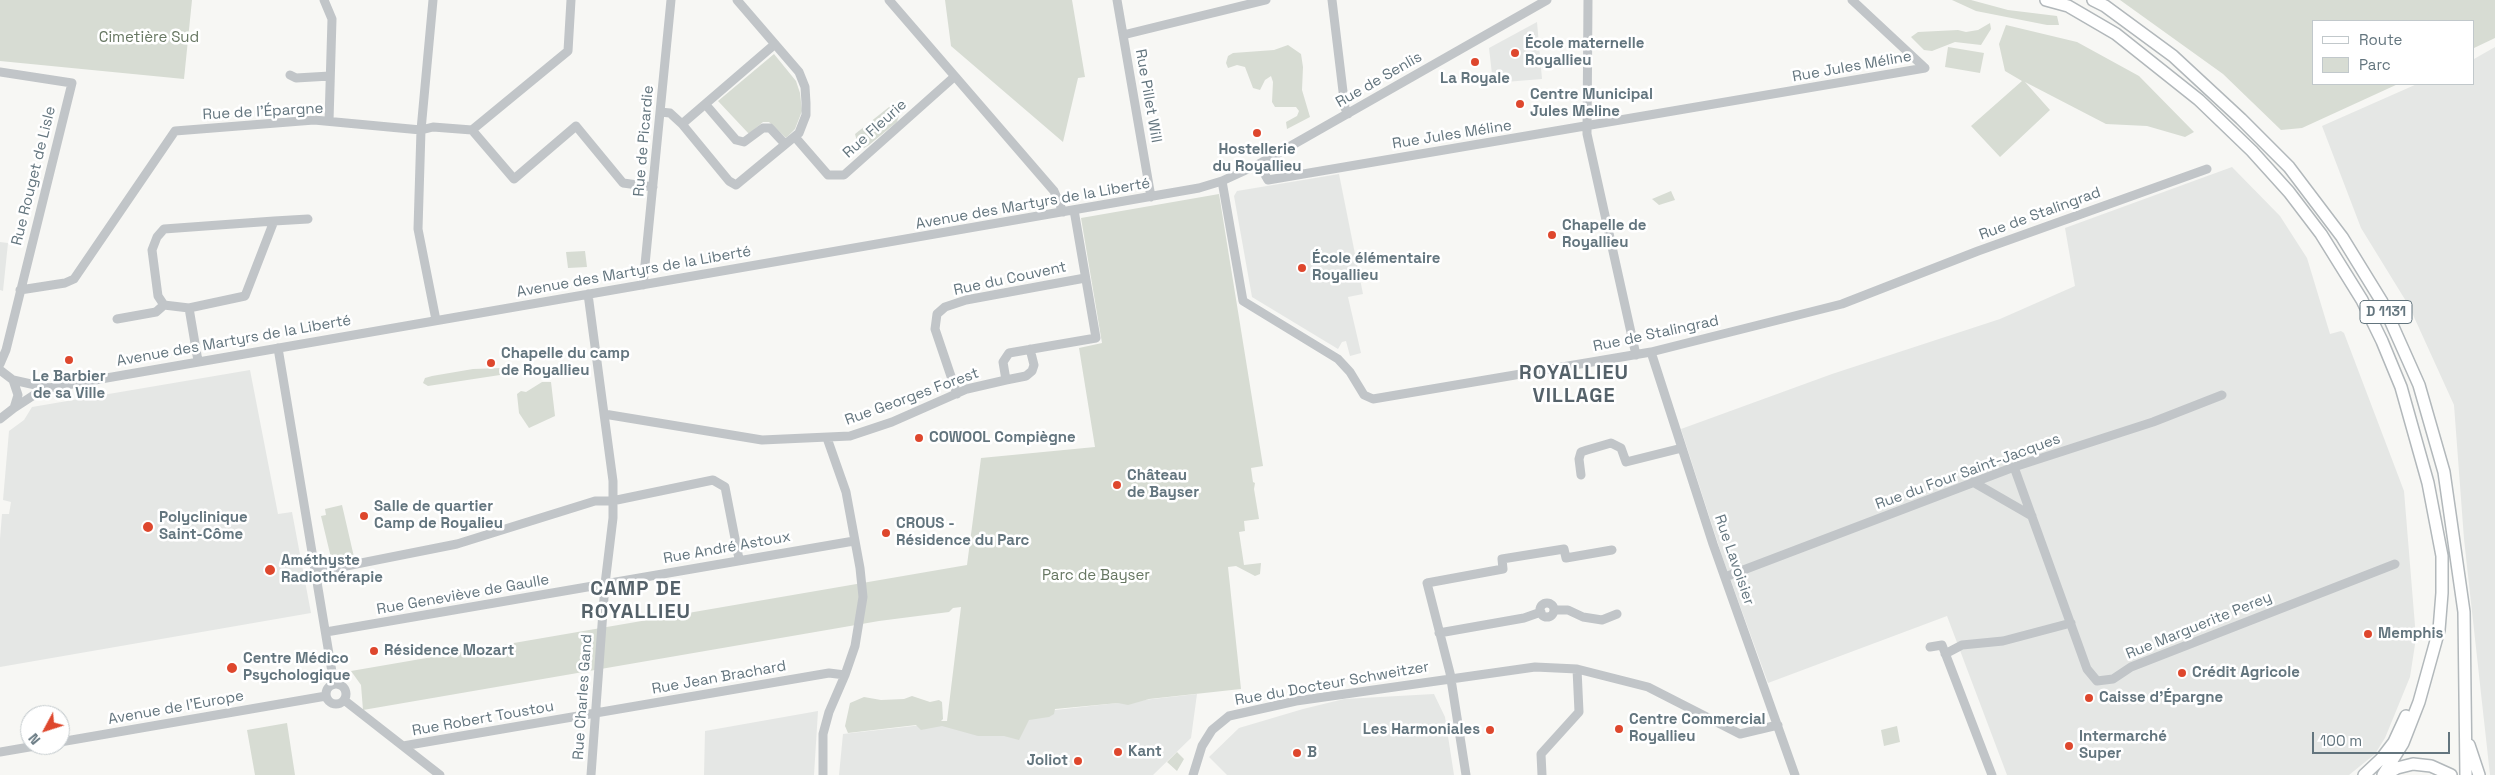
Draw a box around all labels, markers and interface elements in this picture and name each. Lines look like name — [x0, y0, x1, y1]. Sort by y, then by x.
legend — [2312, 20, 2475, 85]
park label: Cimetière Sud — [99, 29, 199, 47]
text: Route — [2359, 30, 2402, 49]
place label: École maternelle Royallieu — [1525, 35, 1644, 70]
marker: École maternelle Royallieu — [1509, 47, 1521, 59]
street label: Rue Pillet Will — [1131, 48, 1165, 144]
street label: Rue de Senlis — [1333, 48, 1425, 112]
street label: Rue Jules Méline — [1791, 48, 1913, 86]
text: Parc — [2359, 55, 2391, 74]
marker: La Royale — [1469, 56, 1481, 68]
place label: La Royale — [1440, 70, 1510, 88]
street label: Rue de Picardie — [630, 85, 658, 197]
place label: Centre Municipal Jules Meline — [1530, 86, 1653, 121]
street label: Rue Fleurie — [839, 96, 911, 162]
marker: Centre Municipal Jules Meline — [1514, 98, 1526, 110]
street label: Rue de l'Épargne — [202, 100, 324, 124]
street label: Rue Rouget de Lisle — [8, 104, 60, 248]
street label: Rue Jules Méline — [1391, 117, 1513, 153]
marker: Hostellerie du Royallieu — [1251, 127, 1263, 139]
place label: Hostellerie du Royallieu — [1212, 141, 1302, 176]
street label: Avenue des Martyrs de la Liberté — [914, 174, 1152, 234]
street label: Rue de Stalingrad — [1977, 184, 2103, 244]
place label: Chapelle de Royallieu — [1562, 217, 1646, 252]
marker: Chapelle de Royallieu — [1546, 229, 1558, 241]
street label: Avenue des Martyrs de la Liberté — [515, 242, 753, 302]
place label: École élémentaire Royallieu — [1312, 250, 1440, 285]
street label: Rue du Couvent — [952, 258, 1068, 300]
marker: École élémentaire Royallieu — [1296, 262, 1308, 274]
road number: D 1131 — [2360, 300, 2412, 324]
street label: Avenue des Martyrs de la Liberté — [115, 311, 353, 371]
street label: Rue de Stalingrad — [1591, 312, 1721, 356]
place label: Chapelle du camp de Royallieu — [501, 345, 630, 380]
marker: Le Barbier de sa Ville — [63, 354, 75, 366]
marker: Chapelle du camp de Royallieu — [485, 357, 497, 369]
district label: ROYALLIEU VILLAGE — [1518, 362, 1630, 409]
street label: Rue Georges Forest — [843, 364, 981, 430]
place label: Le Barbier de sa Ville — [32, 368, 106, 403]
place label: COWOOL Compiègne — [929, 429, 1076, 447]
street label: Rue du Four Saint-Jacques — [1873, 430, 2063, 514]
marker: COWOOL Compiègne — [913, 432, 925, 444]
place label: Château de Bayser — [1127, 467, 1199, 502]
marker: Château de Bayser — [1111, 479, 1123, 491]
place label: Salle de quartier Camp de Royalieu — [374, 498, 503, 533]
place label: Polyclinique Saint-Côme — [159, 509, 248, 544]
marker: Salle de quartier Camp de Royalieu — [358, 510, 370, 522]
street label: Rue Lavoisier — [1710, 512, 1758, 608]
place label: CROUS - Résidence du Parc — [896, 515, 1029, 550]
marker: Polyclinique Saint-Côme — [141, 520, 155, 534]
marker: CROUS - Résidence du Parc — [880, 527, 892, 539]
street label: Rue André Astoux — [662, 528, 792, 568]
place label: Améthyste Radiothérapie — [281, 552, 383, 587]
marker: Améthyste Radiothérapie — [263, 563, 277, 577]
park label: Parc de Bayser — [1042, 567, 1150, 585]
street label: Rue Geneviève de Gaulle — [375, 571, 551, 619]
district label: CAMP DE ROYALLIEU — [580, 578, 692, 625]
street label: Rue Marguerite Perey — [2123, 588, 2275, 664]
place label: Memphis — [2378, 625, 2443, 643]
marker: Memphis — [2362, 628, 2374, 640]
street label: Rue Charles Gand — [570, 633, 596, 761]
place label: Résidence Mozart — [384, 642, 514, 660]
marker: Résidence Mozart — [368, 645, 380, 657]
place label: Centre Médico Psychologique — [243, 650, 350, 685]
street label: Rue Jean Brachard — [650, 657, 788, 699]
street label: Rue du Docteur Schweitzer — [1234, 658, 1430, 710]
marker: Centre Médico Psychologique — [225, 661, 239, 675]
place label: Crédit Agricole — [2192, 664, 2300, 682]
marker: Crédit Agricole — [2176, 667, 2188, 679]
street label: Avenue de l'Europe — [107, 687, 245, 729]
place label: Caisse d'Épargne — [2099, 689, 2223, 707]
marker: Caisse d'Épargne — [2083, 692, 2095, 704]
street label: Rue Robert Toustou — [411, 698, 555, 740]
north arrow — [20, 705, 70, 755]
place label: Centre Commercial Royallieu — [1629, 711, 1766, 746]
place label: Les Harmoniales — [1363, 721, 1480, 739]
scale bar — [2315, 722, 2452, 754]
marker: Centre Commercial Royallieu — [1613, 723, 1625, 735]
marker: Les Harmoniales — [1484, 724, 1496, 736]
place label: Intermarché Super — [2079, 728, 2167, 763]
text: N — [24, 730, 44, 748]
text: 100 m — [2320, 731, 2362, 750]
marker: Intermarché Super — [2063, 740, 2075, 752]
place label: Kant — [1128, 743, 1162, 761]
place label: B — [1307, 744, 1317, 762]
marker: Kant — [1112, 746, 1124, 758]
marker: B — [1291, 747, 1303, 759]
place label: Joliot — [1026, 752, 1068, 770]
marker: Joliot — [1072, 755, 1084, 767]

